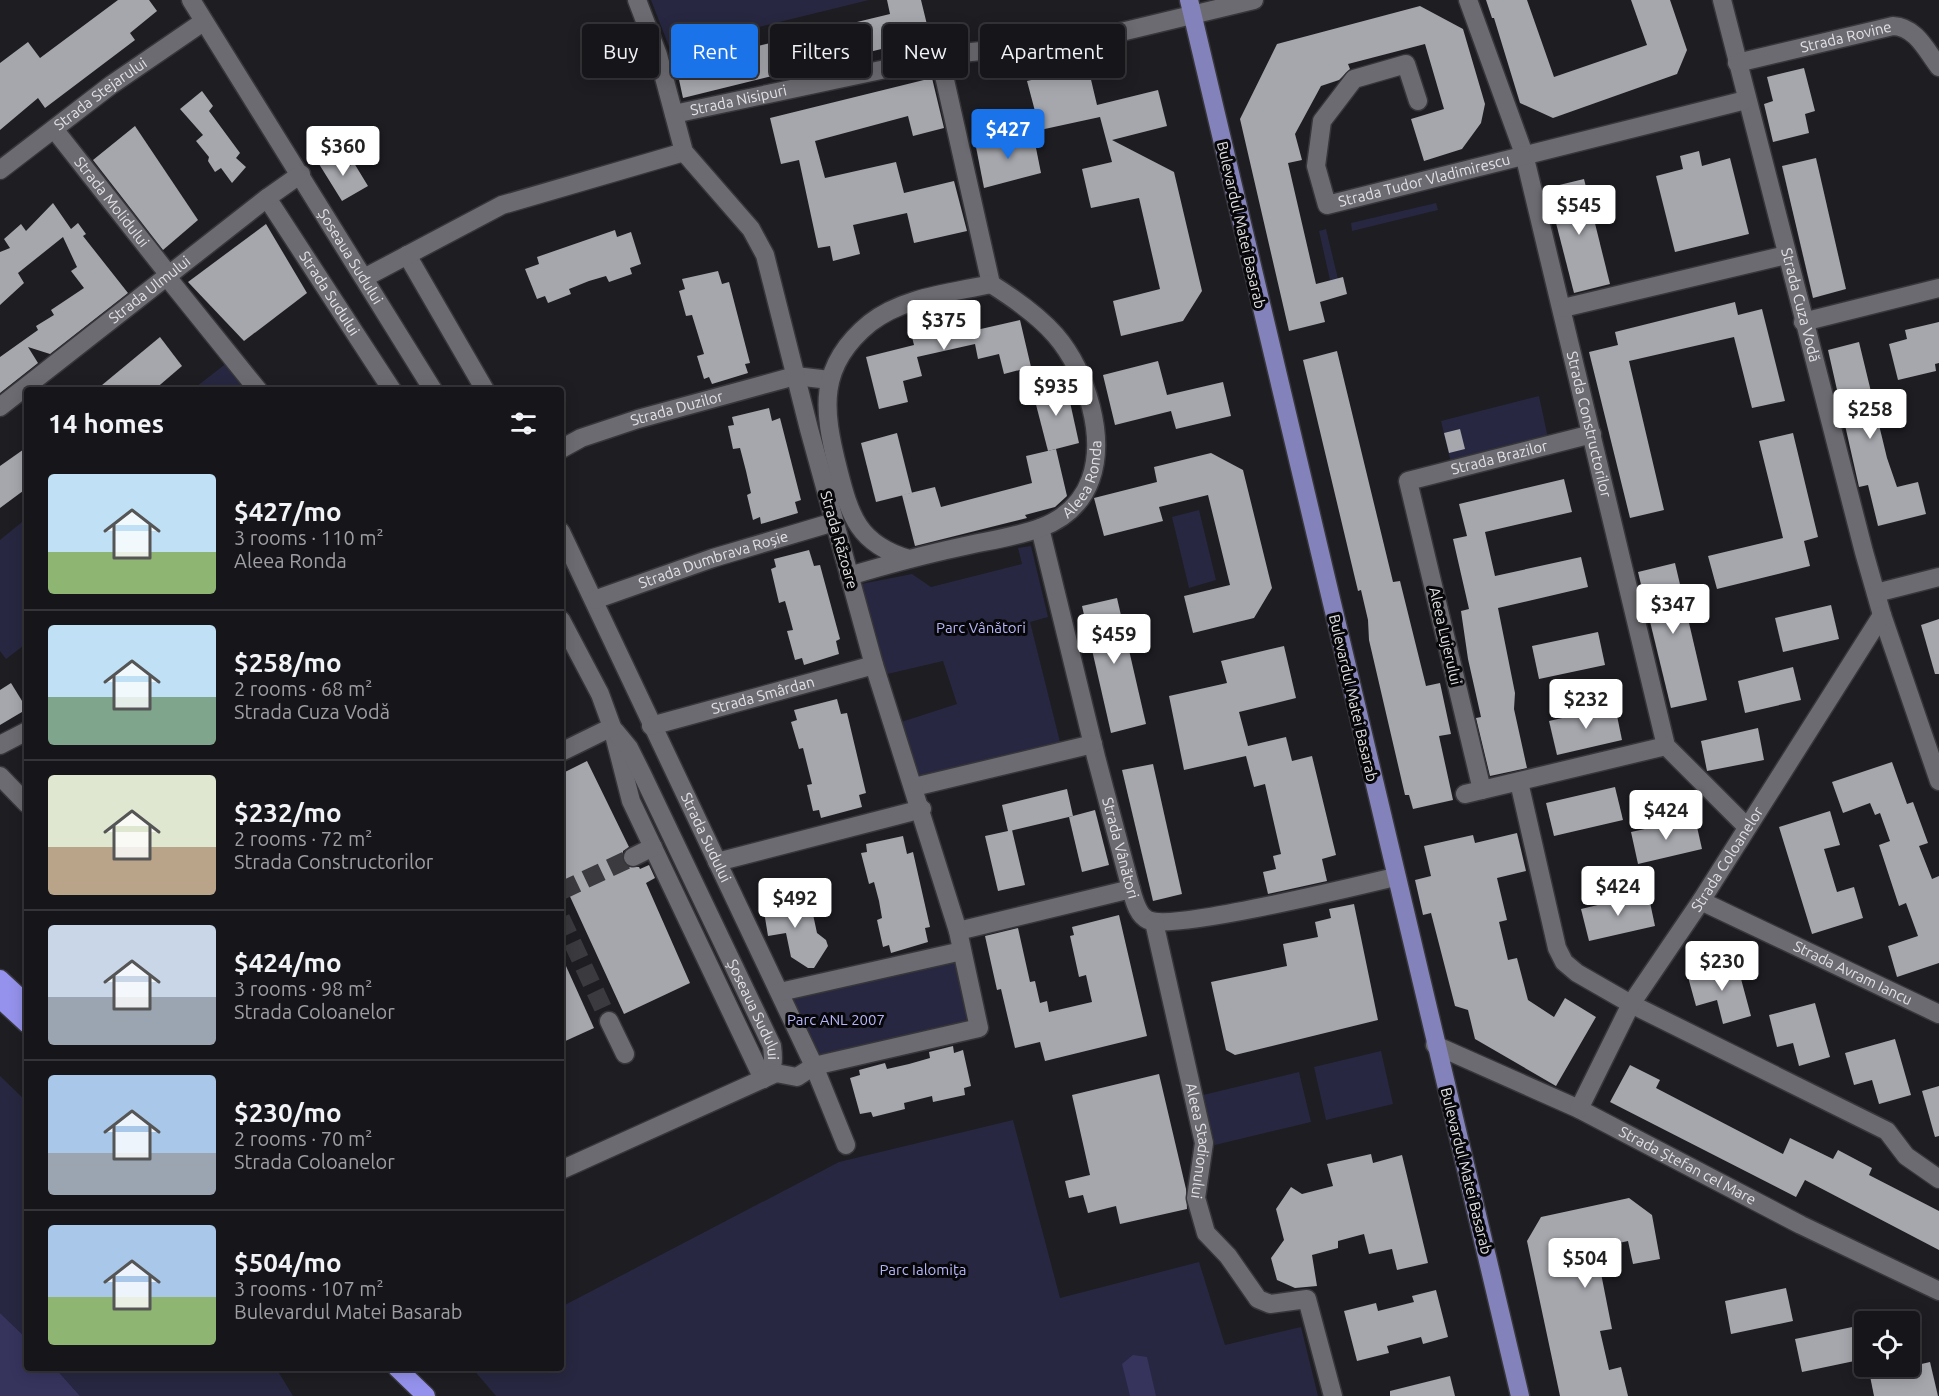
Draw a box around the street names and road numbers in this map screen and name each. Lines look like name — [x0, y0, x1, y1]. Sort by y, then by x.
street label: Strada Rovine — [1799, 18, 1893, 56]
street label: Strada Stejarului — [51, 54, 150, 133]
street label: Strada Nisipuri — [689, 81, 788, 118]
street label: Bulevardul Matei Basarab — [1214, 140, 1269, 310]
street label: Strada Tudor Vladimirescu — [1336, 150, 1512, 210]
street label: Strada Molidului — [71, 153, 153, 250]
street label: Șoseaua Sudului — [315, 206, 387, 307]
street label: Strada Cuza Vodă — [1778, 246, 1824, 364]
street label: Strada Sudului — [296, 248, 363, 339]
street label: Strada Ulmului — [105, 252, 194, 327]
street label: Strada Constructorilor — [1564, 350, 1615, 499]
street label: Strada Duzilor — [628, 387, 725, 429]
street label: Strada Brazilor — [1449, 437, 1550, 478]
street label: Aleea Ronda — [1059, 440, 1104, 521]
street label: Strada Răzoare — [817, 489, 862, 591]
street label: Strada Dumbrava Roșie — [636, 527, 790, 592]
street label: Aleea Lujerului — [1426, 585, 1465, 686]
street label: Bulevardul Matei Basarab — [1326, 613, 1381, 783]
street label: Strada Smârdan — [709, 673, 816, 717]
street label: Strada Sudului — [678, 790, 735, 885]
street label: Strada Vânători — [1099, 795, 1142, 901]
street label: Strada Coloanelor — [1687, 803, 1767, 915]
street label: Strada Avram Iancu — [1791, 937, 1915, 1008]
street label: Șoseaua Sudului — [724, 956, 782, 1060]
street label: Aleea Stadionului — [1183, 1081, 1213, 1200]
street label: Bulevardul Matei Basarab — [1438, 1086, 1495, 1256]
street label: Strada Ștefan cel Mare — [1616, 1123, 1759, 1208]

